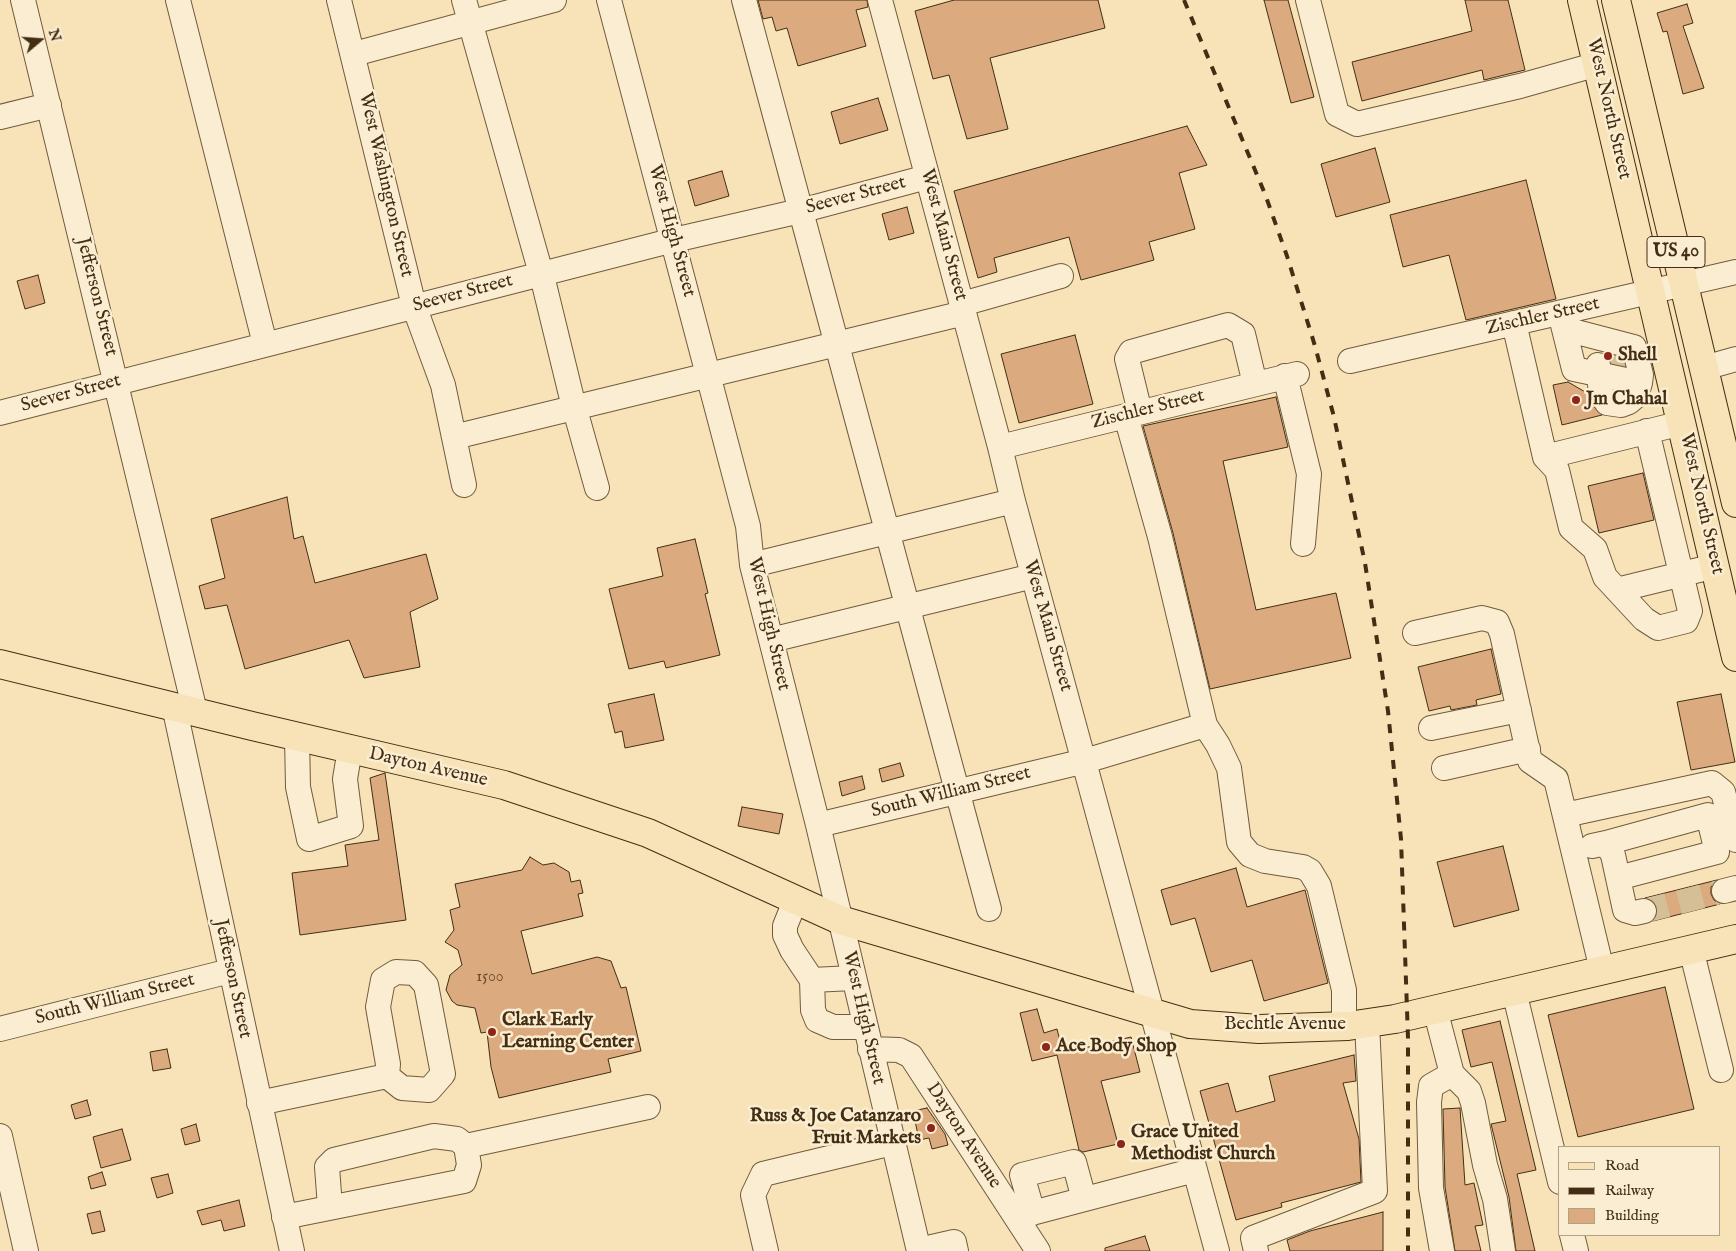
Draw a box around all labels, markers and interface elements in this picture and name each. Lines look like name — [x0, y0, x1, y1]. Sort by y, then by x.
north arrow — [15, 15, 65, 65]
text: N — [44, 27, 65, 44]
street label: West North Street — [1581, 36, 1635, 182]
street label: West Washington Street — [353, 90, 417, 280]
street label: West High Street — [642, 162, 700, 300]
street label: West Main Street — [914, 166, 972, 304]
street label: Seever Street — [804, 172, 908, 220]
street label: Jefferson Street — [70, 235, 122, 359]
road number: US 40 — [1647, 236, 1705, 268]
street label: Seever Street — [411, 270, 515, 318]
street label: Zischler Street — [1484, 293, 1602, 341]
place label: Shell — [1618, 345, 1657, 367]
marker: Shell — [1602, 350, 1614, 362]
street label: Seever Street — [19, 370, 123, 418]
street label: Zischler Street — [1089, 385, 1207, 435]
place label: Jm Chahal — [1586, 389, 1668, 411]
marker: Jm Chahal — [1570, 394, 1582, 406]
street label: West North Street — [1674, 431, 1728, 577]
street label: West High Street — [742, 555, 794, 693]
street label: West Main Street — [1017, 558, 1077, 694]
street label: Dayton Avenue — [366, 743, 490, 793]
street label: South William Street — [869, 762, 1033, 824]
street label: Jefferson Street — [208, 917, 256, 1041]
street label: West High Street — [837, 949, 889, 1087]
house number: 1500 — [476, 968, 504, 988]
street label: South William Street — [33, 969, 197, 1031]
place label: Clark Early Learning Center — [502, 1010, 634, 1054]
street label: Bechtle Avenue — [1224, 1014, 1346, 1036]
marker: Clark Early Learning Center — [486, 1026, 498, 1038]
place label: Ace Body Shop — [1056, 1036, 1177, 1058]
marker: Ace Body Shop — [1040, 1041, 1052, 1053]
street label: Dayton Avenue — [920, 1079, 1006, 1193]
place label: Russ & Joe Catanzaro Fruit Markets — [750, 1106, 921, 1150]
marker: Russ & Joe Catanzaro Fruit Markets — [925, 1122, 937, 1134]
place label: Grace United Methodist Church — [1131, 1122, 1275, 1166]
marker: Grace United Methodist Church — [1115, 1138, 1127, 1150]
legend — [1558, 1146, 1721, 1236]
text: Road — [1605, 1156, 1639, 1175]
text: Railway — [1605, 1181, 1654, 1200]
text: Building — [1605, 1206, 1659, 1225]

